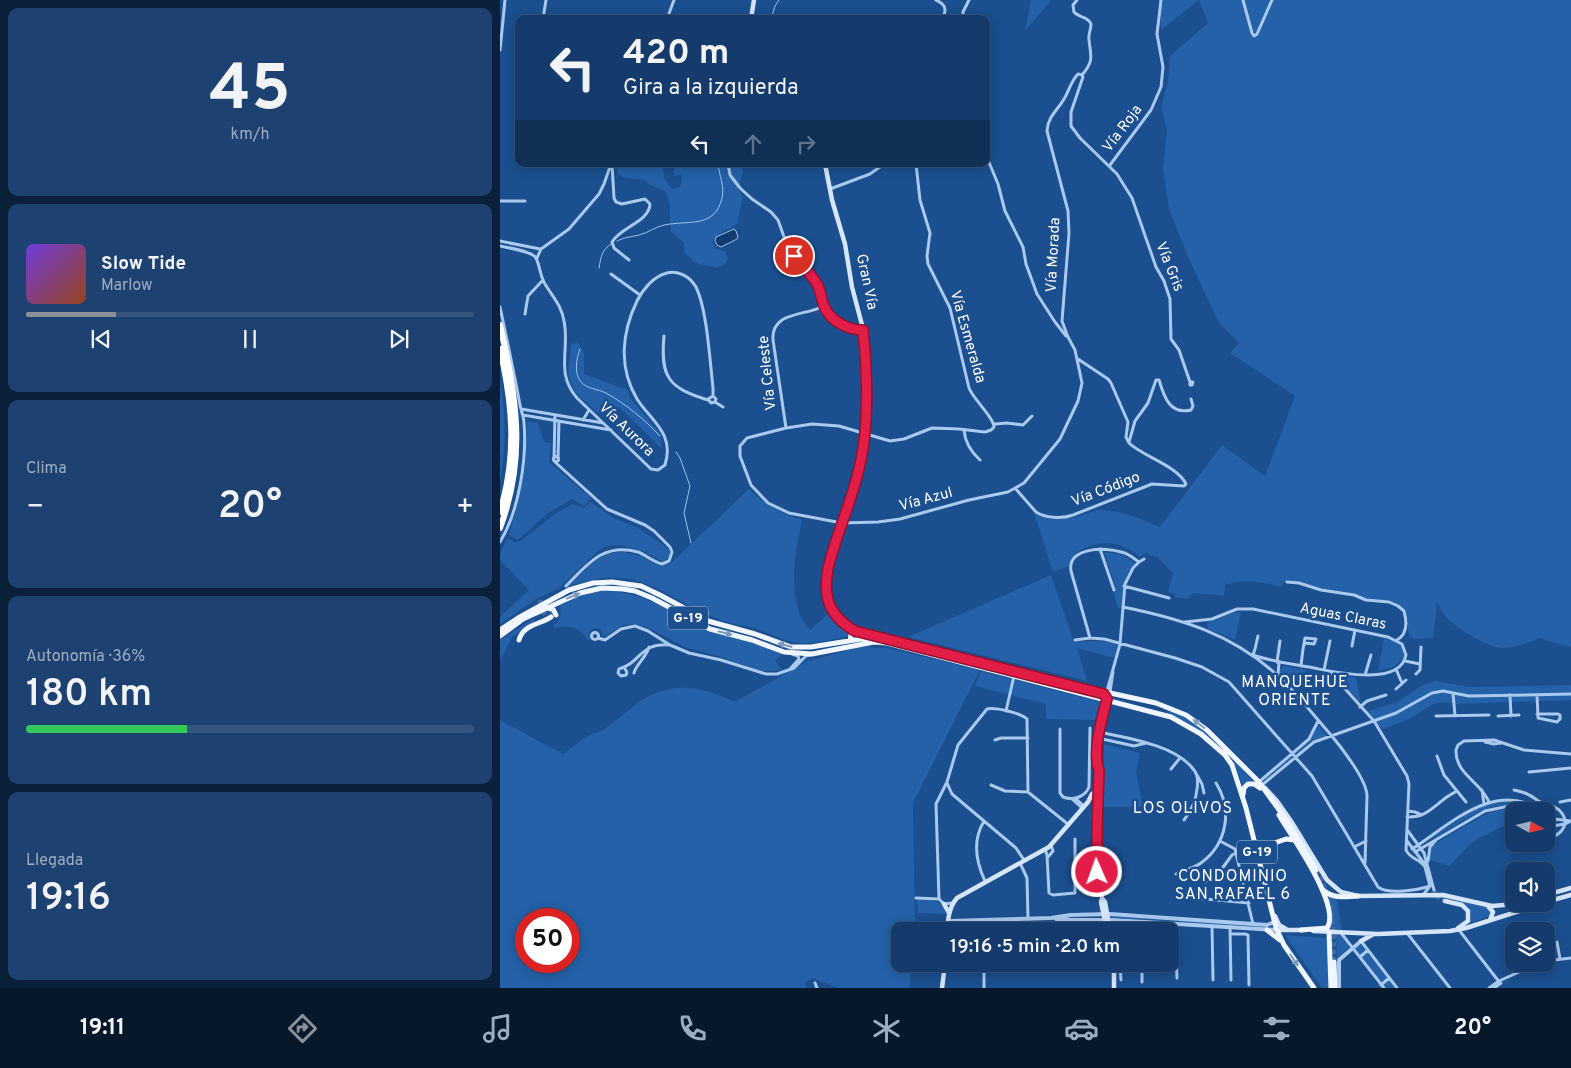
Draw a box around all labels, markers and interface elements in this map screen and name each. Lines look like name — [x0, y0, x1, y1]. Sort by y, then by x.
text: 420 m — [623, 32, 729, 76]
icon: left — [540, 35, 605, 100]
text: 45 — [209, 51, 291, 133]
text: Gira a la izquierda — [623, 75, 799, 102]
street label: Vía Roja — [1099, 101, 1147, 157]
text: km/h — [231, 125, 269, 145]
icon: left — [686, 130, 714, 158]
icon: ahead — [739, 130, 767, 158]
icon: right — [792, 130, 820, 158]
street label: Vía Morada — [1043, 217, 1065, 293]
pin — [773, 235, 815, 277]
street label: Vía Gris — [1150, 239, 1188, 295]
icon: arrive — [780, 242, 808, 270]
text: Slow Tide — [101, 252, 186, 276]
street label: Gran Vía — [851, 252, 881, 312]
text: Marlow — [101, 276, 153, 296]
street label: Vía Esmeralda — [945, 288, 989, 386]
icon: previous — [87, 325, 115, 353]
icon: pause — [236, 325, 264, 353]
icon: next — [385, 325, 413, 353]
street label: Vía Celeste — [755, 335, 781, 411]
street label: Vía Aurora — [594, 399, 658, 461]
text: Clima — [26, 459, 67, 479]
street label: Vía Código — [1069, 468, 1143, 512]
text: 20° — [218, 483, 282, 532]
street label: Vía Azul — [897, 484, 955, 516]
text: − — [26, 490, 44, 526]
text: + — [456, 490, 474, 526]
one-way arrow — [566, 591, 580, 599]
street label: Aguas Claras — [1298, 599, 1388, 635]
road number: G-19 — [668, 606, 708, 630]
one-way arrow — [717, 629, 732, 637]
one-way arrow — [777, 641, 792, 649]
text: Autonomía · 36% — [26, 647, 145, 667]
text: 180 km — [26, 671, 152, 720]
district label: MANQUEHUE ORIENTE — [1241, 673, 1349, 711]
one-way arrow — [1193, 718, 1206, 729]
district label: LOS OLIVOS — [1133, 799, 1233, 819]
north arrow — [1505, 802, 1555, 852]
map controls — [1505, 802, 1555, 972]
road number: G-19 — [1237, 840, 1277, 864]
position arrow — [1070, 845, 1122, 897]
text: Llegada — [26, 851, 83, 871]
button: sound — [1505, 862, 1555, 912]
district label: CONDOMINIO SAN RAFAEL 6 — [1175, 867, 1291, 905]
text: 19:16 — [26, 875, 111, 924]
speed limit sign: 50 — [515, 908, 580, 973]
button: layers — [1505, 922, 1555, 972]
text: 19:16 · 5 min · 2.0 km — [950, 935, 1120, 959]
one-way arrow — [1289, 953, 1299, 966]
icon: directions — [285, 1011, 320, 1046]
icon: music — [480, 1011, 515, 1046]
icon: phone — [675, 1011, 710, 1046]
icon: climate — [869, 1011, 904, 1046]
icon: car — [1064, 1011, 1099, 1046]
icon: filters — [1259, 1011, 1294, 1046]
text: 19:11 — [80, 1015, 125, 1042]
text: 20° — [1454, 1015, 1491, 1042]

